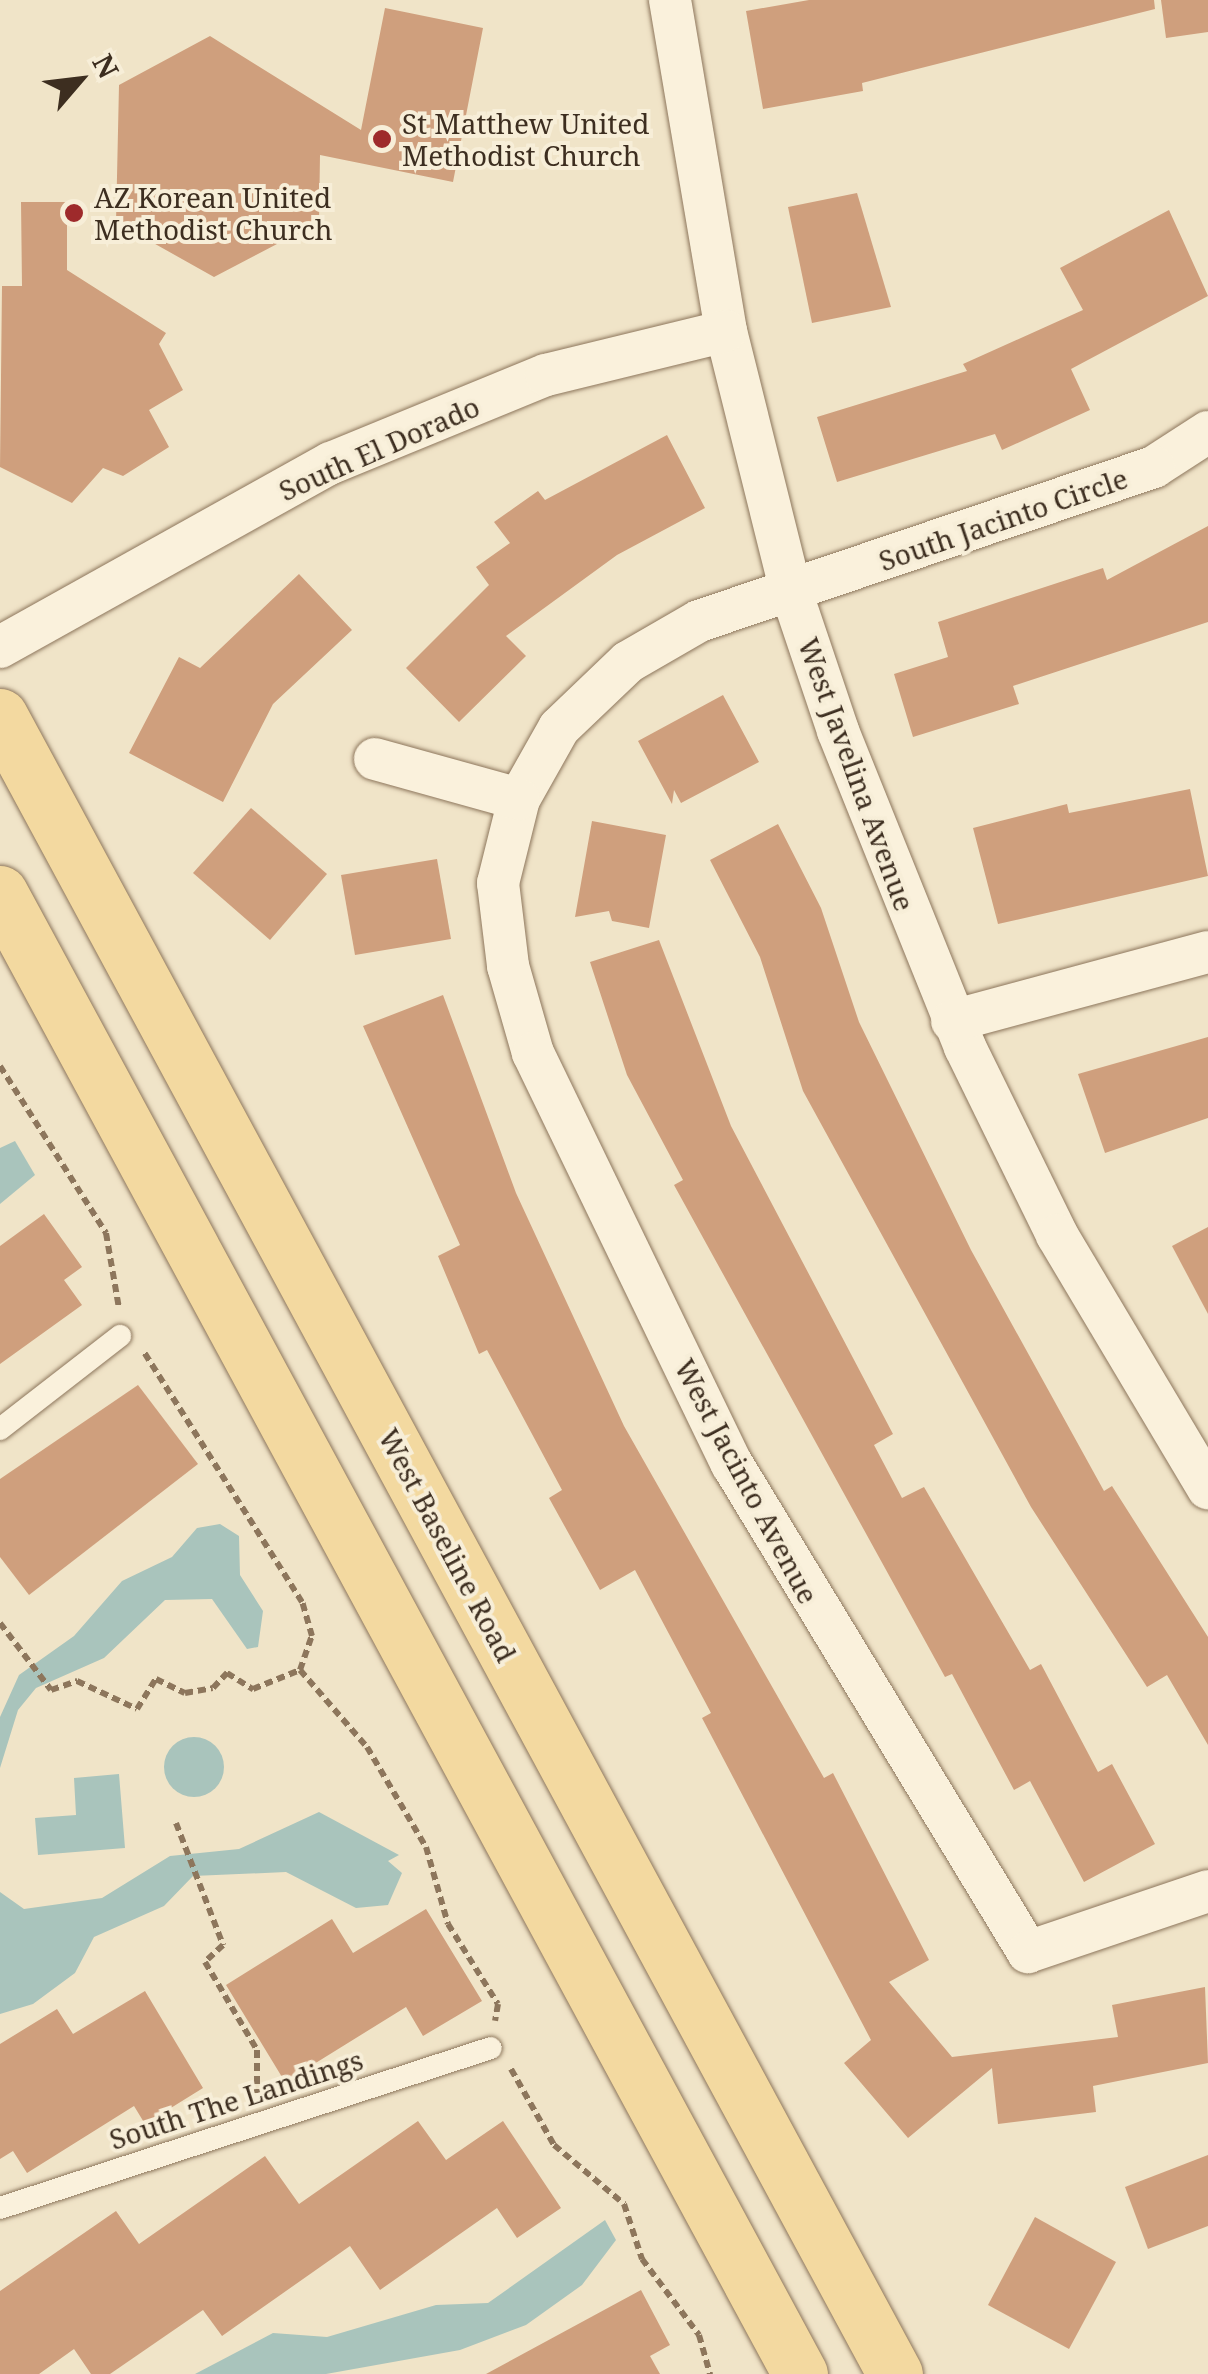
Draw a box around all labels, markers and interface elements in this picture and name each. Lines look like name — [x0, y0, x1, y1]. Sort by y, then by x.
north arrow — [30, 30, 130, 130]
text: N — [85, 47, 128, 85]
place label: St Matthew United Methodist Church — [402, 106, 649, 172]
marker: St Matthew United Methodist Church — [371, 128, 393, 150]
place label: AZ Korean United Methodist Church — [94, 180, 332, 246]
marker: AZ Korean United Methodist Church — [63, 202, 85, 224]
street label: South El Dorado — [274, 389, 484, 507]
street label: South Jacinto Circle — [874, 461, 1132, 577]
street label: West Javelina Avenue — [792, 633, 922, 915]
street label: West Jacinto Avenue — [668, 1353, 826, 1609]
street label: West Baseline Road — [372, 1423, 524, 1667]
street label: South The Landings — [105, 2042, 367, 2156]

